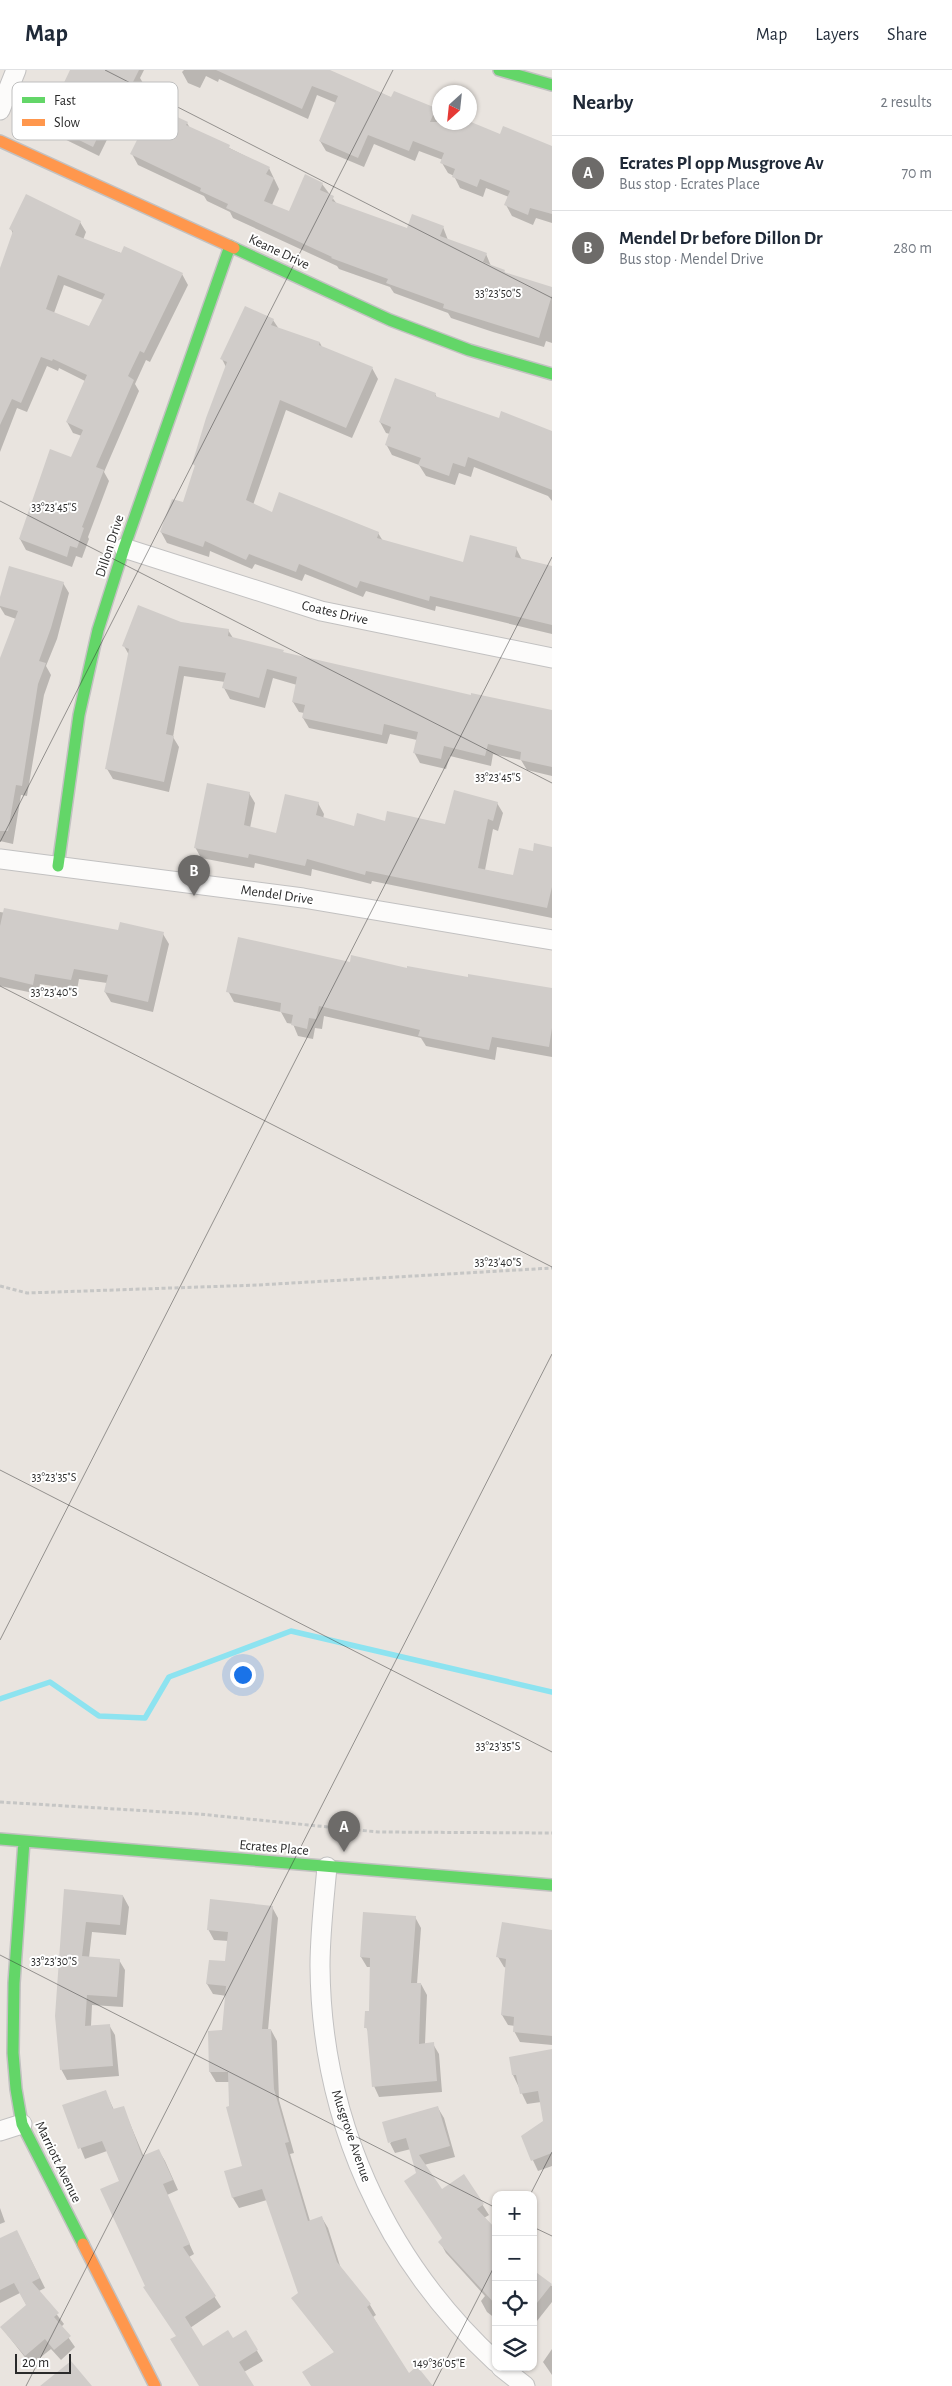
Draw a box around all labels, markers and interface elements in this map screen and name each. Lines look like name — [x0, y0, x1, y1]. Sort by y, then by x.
text: Map — [25, 22, 68, 46]
text: Map — [756, 26, 787, 44]
text: Layers — [815, 26, 859, 44]
text: Share — [887, 26, 927, 44]
legend — [12, 82, 178, 140]
north arrow — [432, 85, 477, 130]
text: Nearby — [572, 92, 633, 113]
text: Fast — [54, 94, 76, 108]
text: 2 results — [880, 94, 932, 110]
text: Slow — [54, 116, 81, 130]
text: Ecrates Pl opp Musgrove Av — [619, 154, 824, 173]
text: A — [583, 165, 593, 181]
text: 70 m — [901, 165, 932, 181]
text: Bus stop · Ecrates Place — [619, 176, 760, 192]
text: Mendel Dr before Dillon Dr — [619, 229, 823, 248]
street label: Keane Drive — [246, 232, 312, 272]
text: B — [583, 240, 593, 256]
text: 280 m — [893, 240, 932, 256]
text: Bus stop · Mendel Drive — [619, 251, 764, 267]
text: 33°23'50"S — [475, 287, 521, 299]
text: 33°23'45"S — [31, 501, 77, 513]
street label: Dillon Drive — [93, 513, 127, 579]
street label: Coates Drive — [300, 599, 370, 627]
text: 33°23'45"S — [475, 771, 521, 783]
pin: B — [178, 855, 210, 896]
street label: Mendel Drive — [240, 883, 314, 907]
text: 33°23'40"S — [31, 986, 78, 998]
text: 33°23'40"S — [475, 1256, 522, 1268]
text: 33°23'35"S — [32, 1471, 77, 1483]
your location — [230, 1662, 256, 1688]
text: 33°23'35"S — [476, 1740, 521, 1752]
pin: A — [328, 1811, 360, 1852]
street label: Ecrates Place — [239, 1838, 309, 1858]
text: 33°23'30"S — [31, 1955, 77, 1967]
street label: Musgrove Avenue — [329, 2088, 373, 2184]
street label: Marriott Avenue — [32, 2119, 84, 2205]
map controls — [492, 2191, 537, 2371]
button: + — [492, 2191, 537, 2236]
button: − — [492, 2236, 537, 2281]
button: locate — [492, 2281, 537, 2326]
button: layers — [492, 2326, 537, 2371]
scale bar — [15, 2351, 71, 2374]
text: 20 m — [22, 2356, 49, 2370]
text: 149°36'05"E — [413, 2357, 465, 2369]

